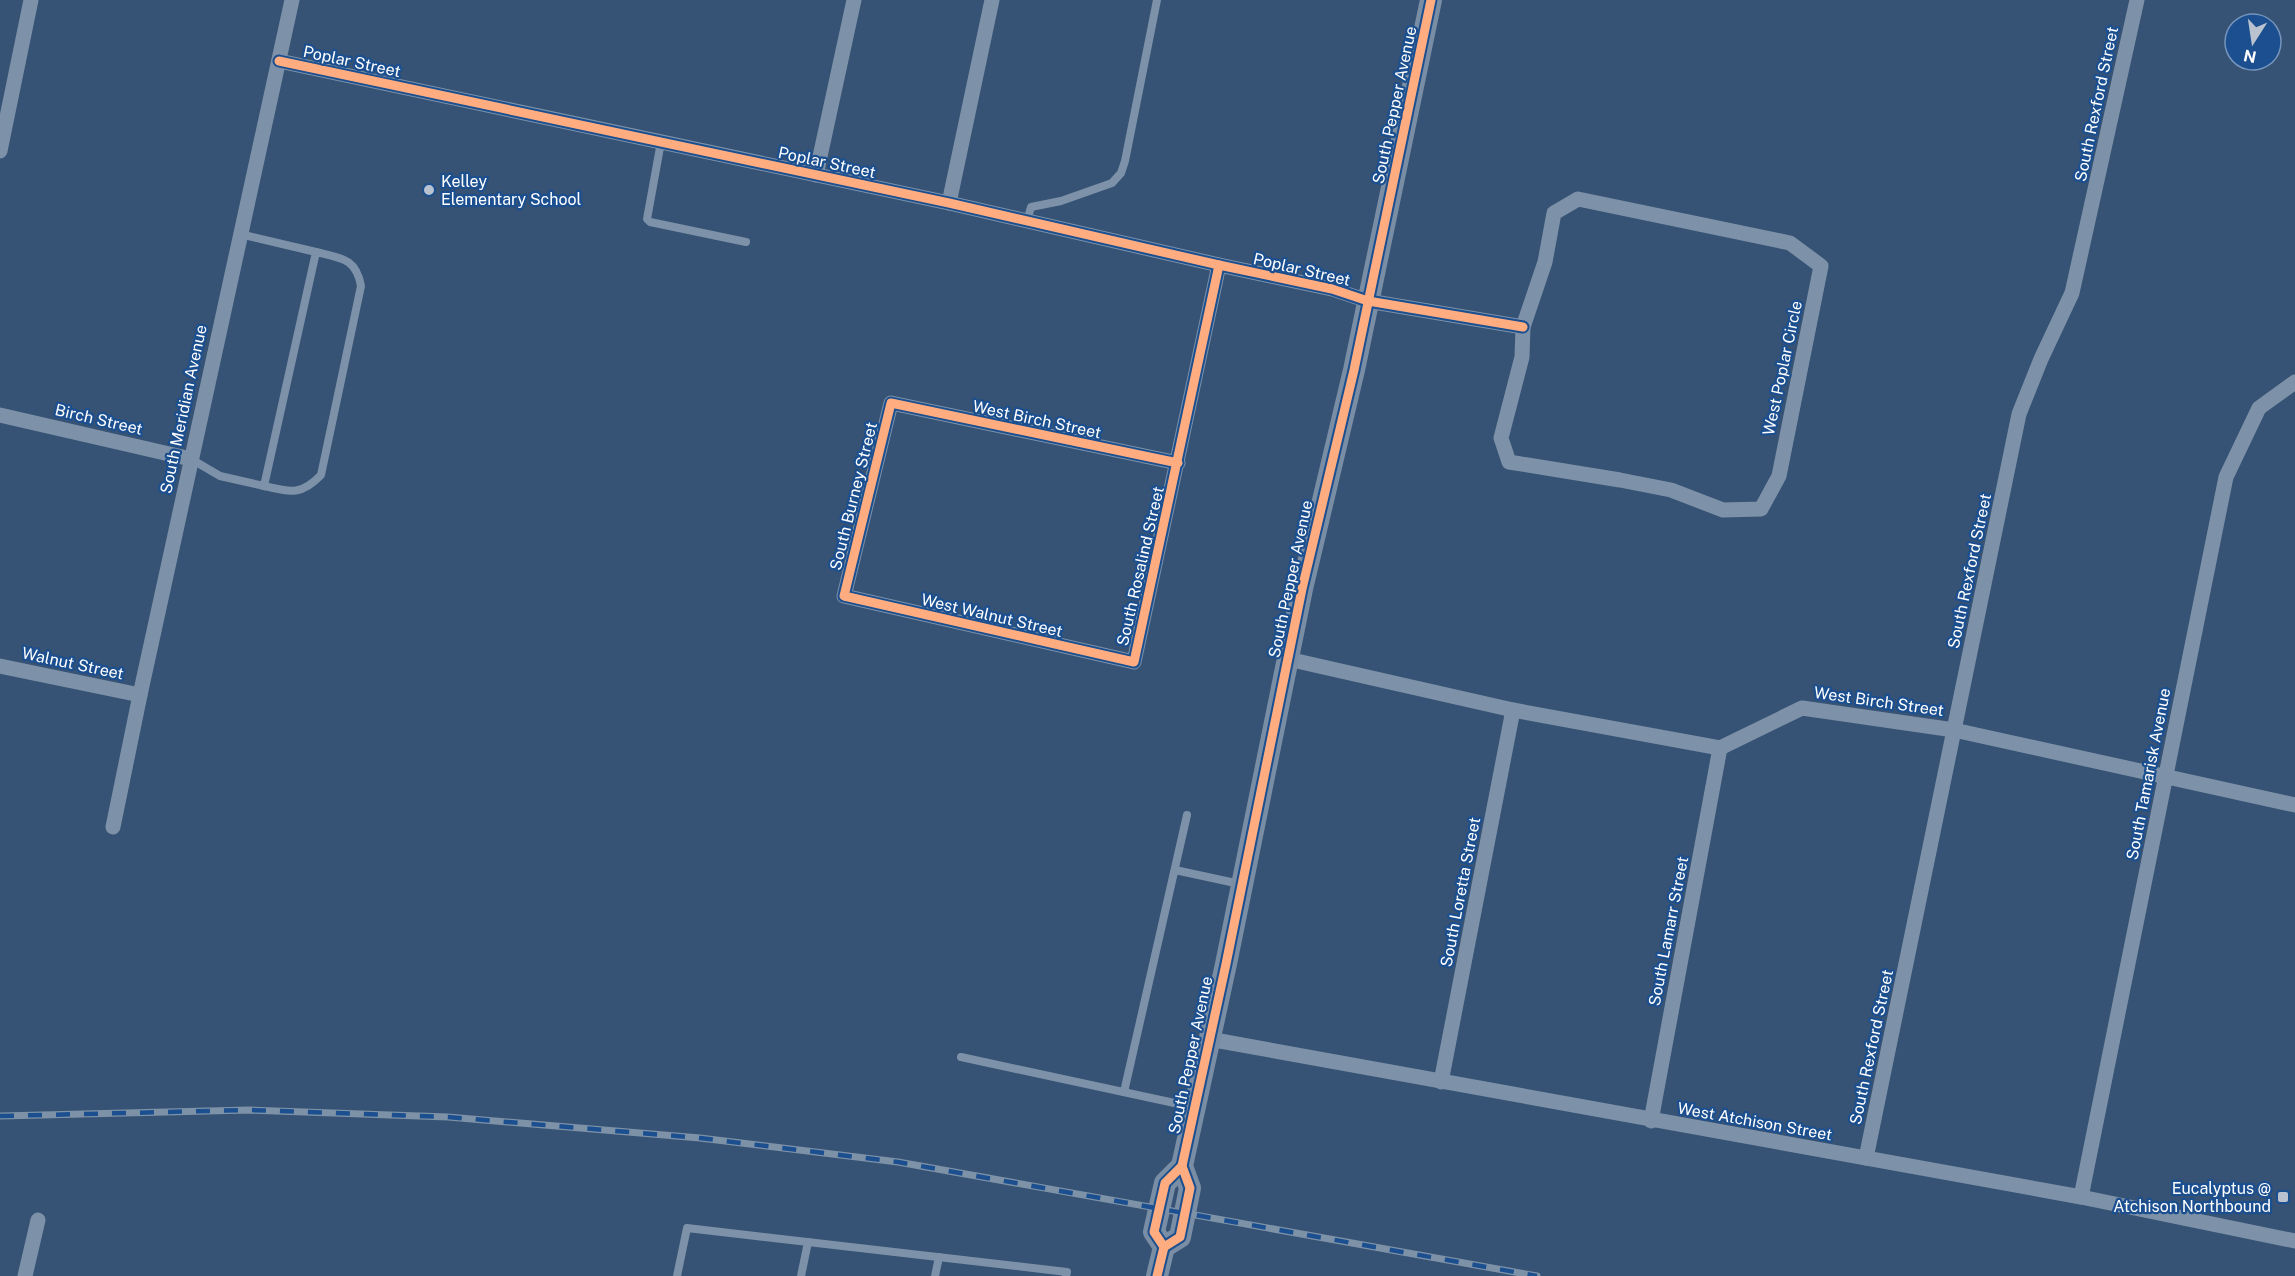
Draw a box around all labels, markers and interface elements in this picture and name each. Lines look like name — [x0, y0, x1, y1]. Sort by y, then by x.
north arrow — [2223, 12, 2283, 72]
street label: South Pepper Avenue — [1368, 25, 1420, 186]
street label: South Rexford Street — [2071, 25, 2122, 183]
street label: Poplar Street — [301, 42, 402, 81]
text: N — [2242, 46, 2258, 67]
street label: Poplar Street — [776, 143, 877, 182]
place label: Kelley Elementary School — [441, 172, 582, 209]
marker: Kelley Elementary School — [422, 183, 436, 197]
street label: Poplar Street — [1251, 249, 1352, 290]
street label: West Poplar Circle — [1759, 299, 1806, 437]
street label: South Meridian Avenue — [156, 323, 211, 495]
street label: West Birch Street — [971, 397, 1103, 442]
street label: Birch Street — [53, 400, 145, 439]
street label: South Burney Street — [826, 420, 881, 572]
street label: South Rosalind Street — [1113, 485, 1168, 648]
street label: South Rexford Street — [1944, 492, 1995, 650]
street label: South Pepper Avenue — [1264, 499, 1316, 660]
street label: West Walnut Street — [919, 590, 1065, 641]
street label: Walnut Street — [20, 643, 126, 684]
street label: West Birch Street — [1813, 683, 1945, 720]
street label: South Tamarisk Avenue — [2123, 687, 2174, 862]
street label: South Loretta Street — [1437, 816, 1484, 969]
street label: South Lamarr Street — [1645, 855, 1692, 1008]
street label: South Rexford Street — [1846, 968, 1897, 1126]
street label: South Pepper Avenue — [1164, 975, 1216, 1136]
street label: West Atchison Street — [1676, 1099, 1834, 1144]
place label: Eucalyptus @ Atchison Northbound — [2113, 1179, 2271, 1216]
marker: Eucalyptus @ Atchison Northbound — [2276, 1190, 2290, 1204]

